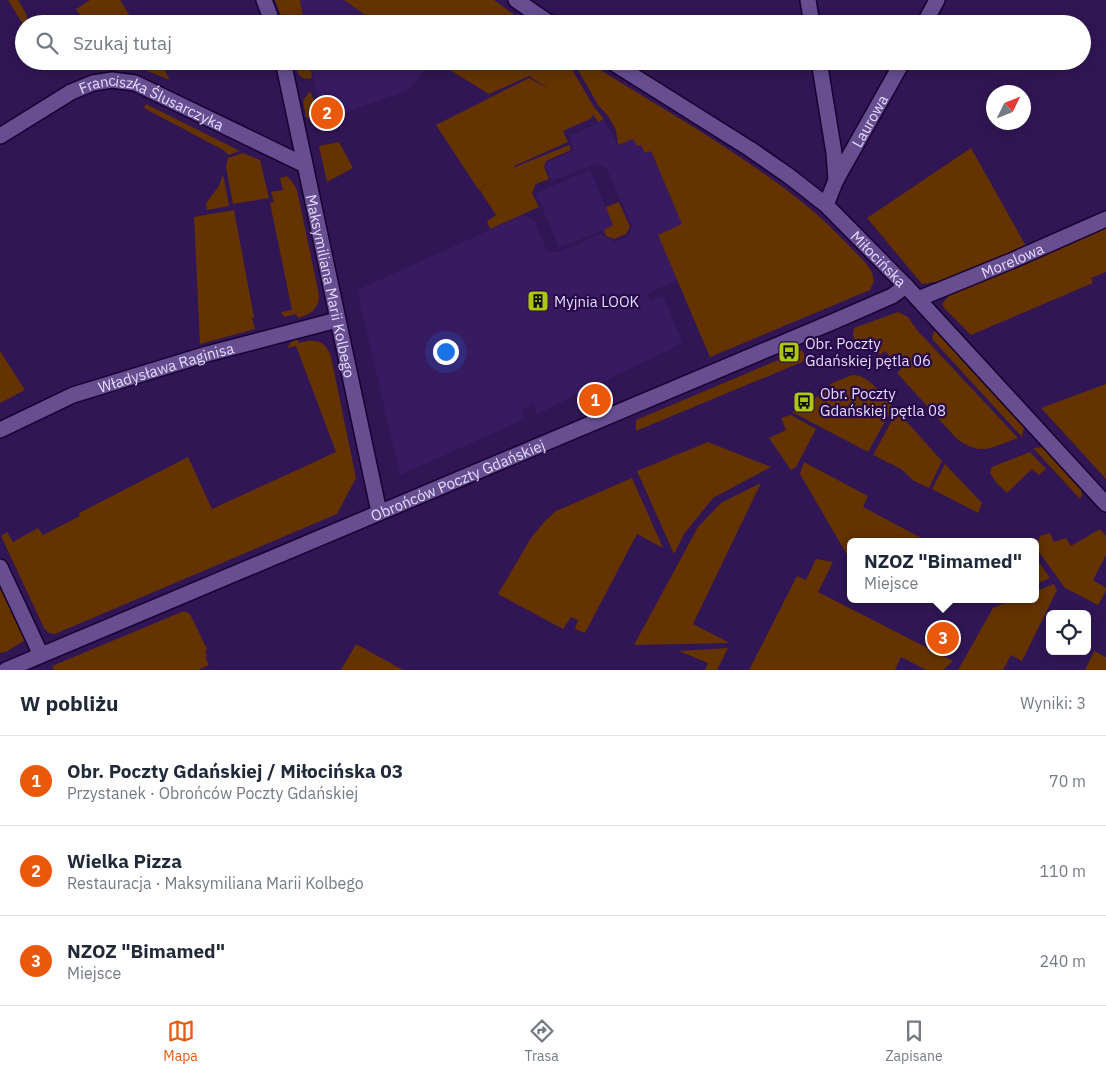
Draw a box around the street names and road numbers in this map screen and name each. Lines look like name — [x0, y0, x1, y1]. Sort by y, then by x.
street label: Franciszka Ślusarczyka — [76, 70, 227, 134]
street label: Laurowa — [847, 91, 892, 150]
street label: Maksymiliana Marii Kolbego — [302, 193, 360, 379]
street label: Miłocińska — [847, 226, 911, 291]
street label: Morelowa — [978, 238, 1046, 282]
street label: Władysława Raginisa — [96, 338, 236, 396]
street label: Obrońców Poczty Gdańskiej — [368, 435, 548, 525]

